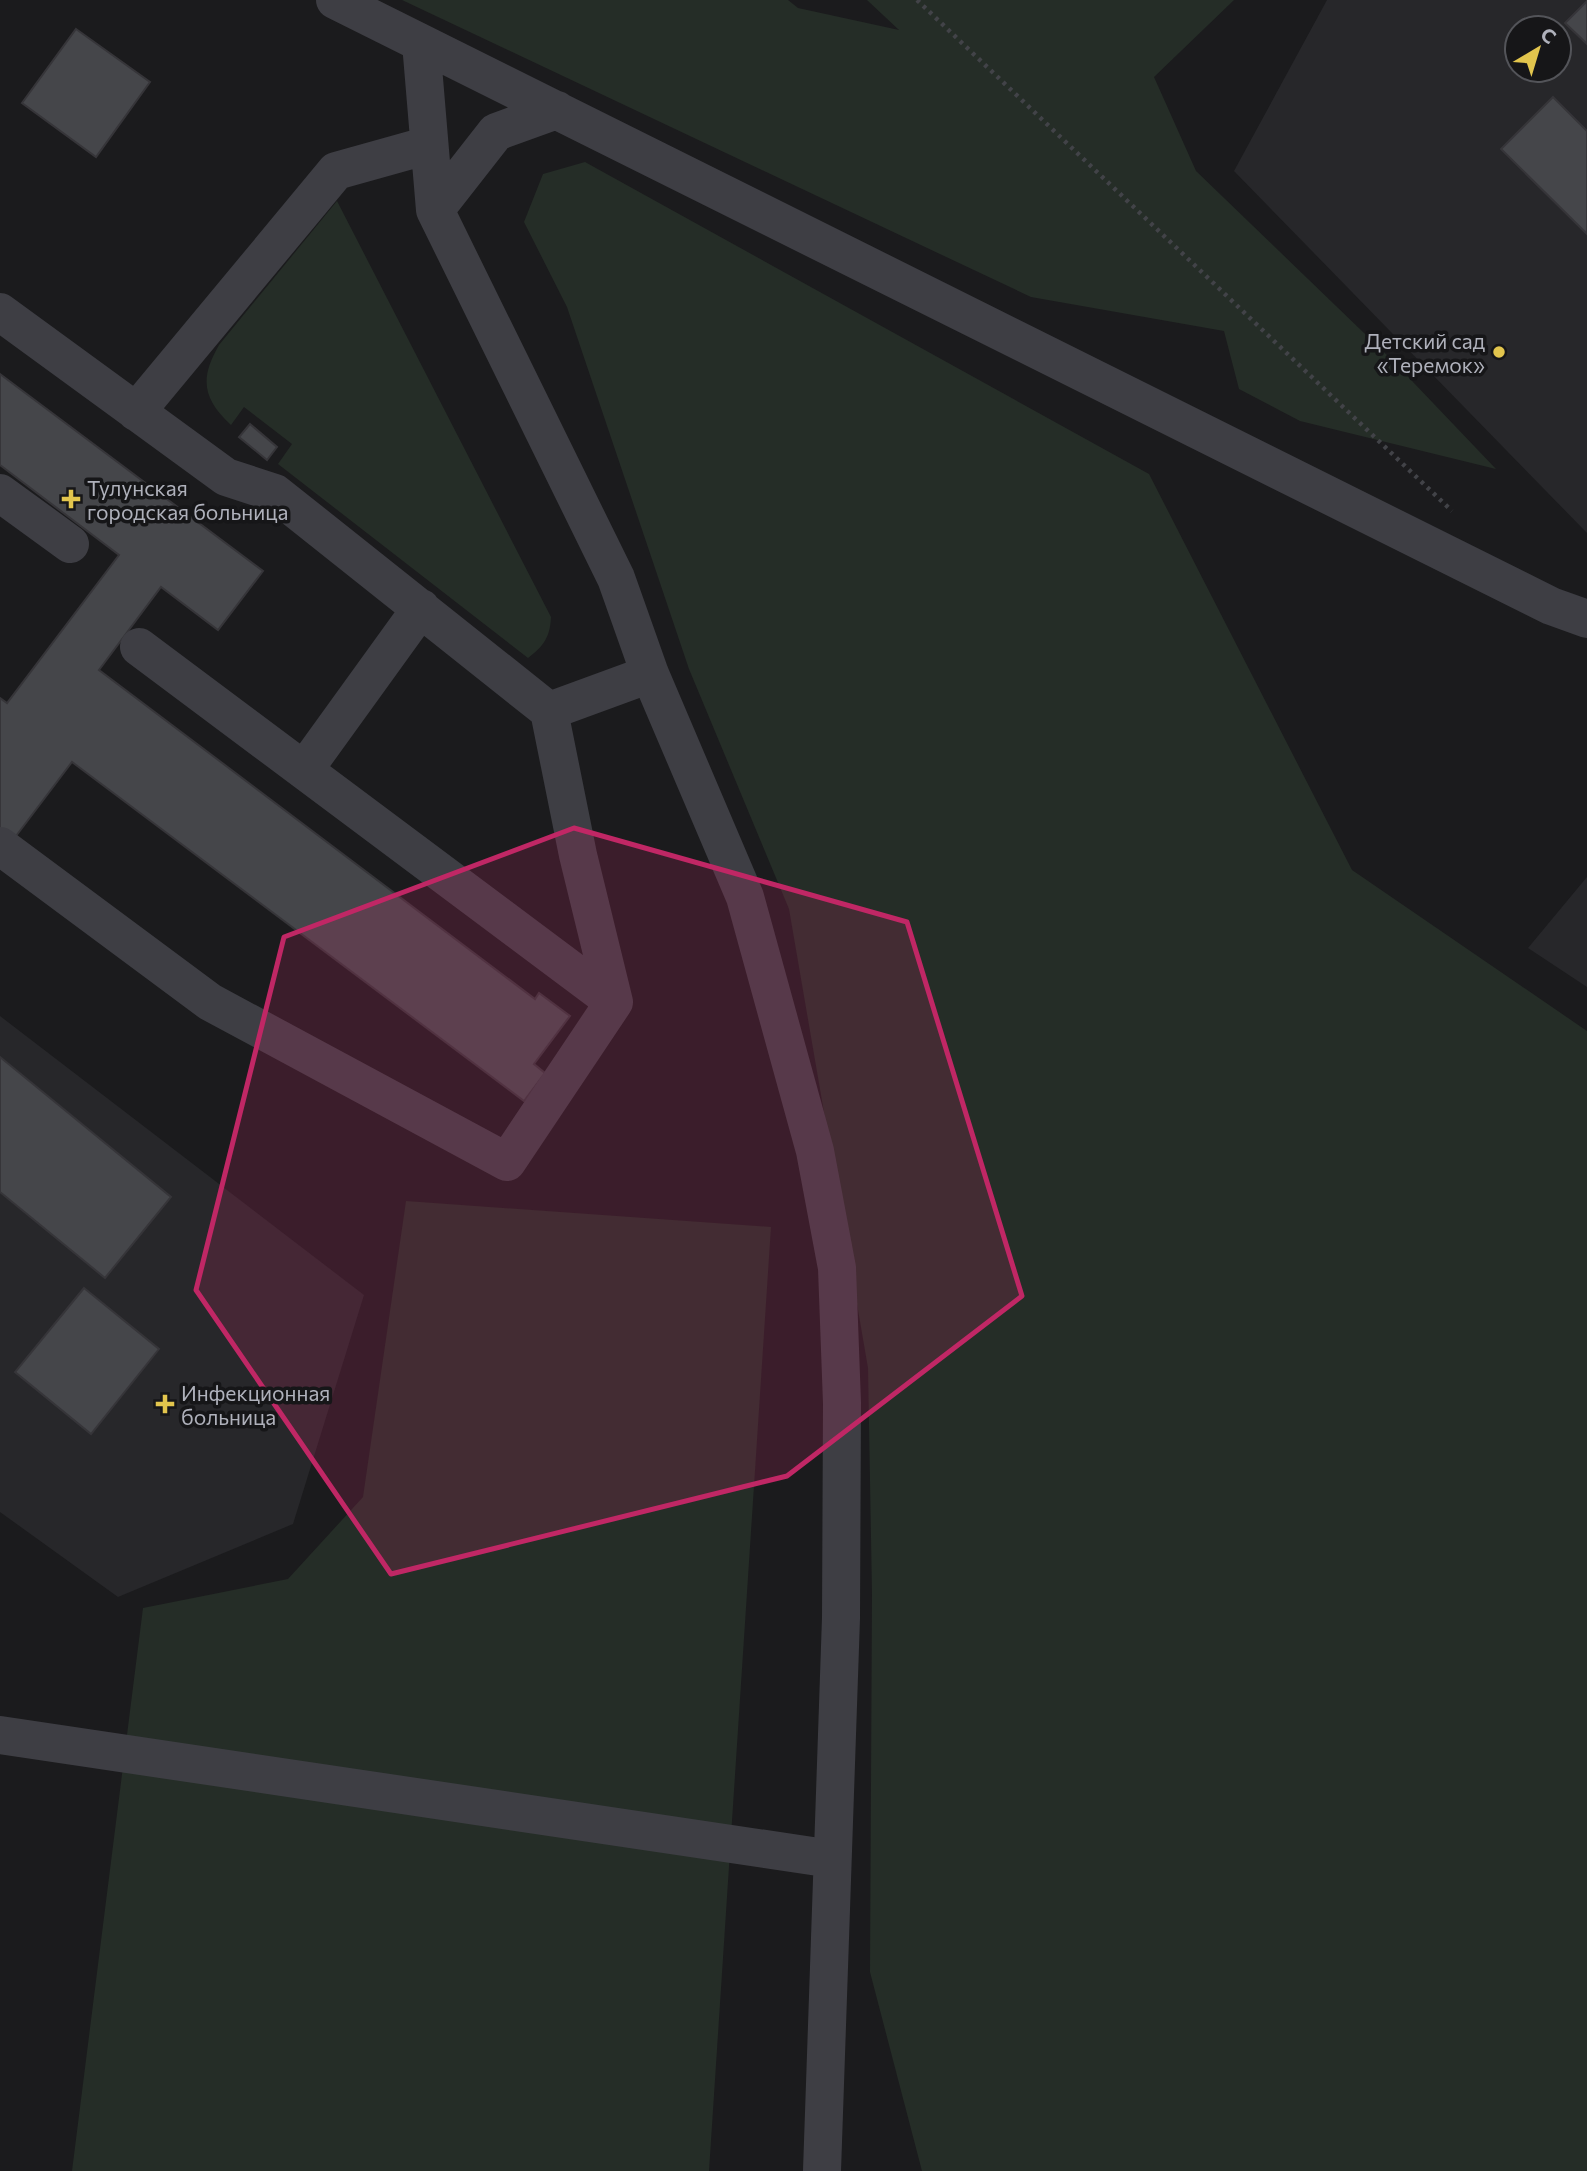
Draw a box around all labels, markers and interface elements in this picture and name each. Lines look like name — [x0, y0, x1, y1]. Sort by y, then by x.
north arrow — [1503, 14, 1573, 84]
text: С — [1537, 22, 1561, 48]
place label: Детский сад «Теремок» — [1364, 328, 1485, 377]
marker: Детский сад «Теремок» — [1491, 344, 1507, 360]
place label: Тулунская городская больница — [87, 475, 288, 524]
marker: Тулунская городская больница — [61, 489, 81, 509]
place label: Инфекционная больница — [181, 1380, 330, 1429]
marker: Инфекционная больница — [155, 1394, 175, 1414]

